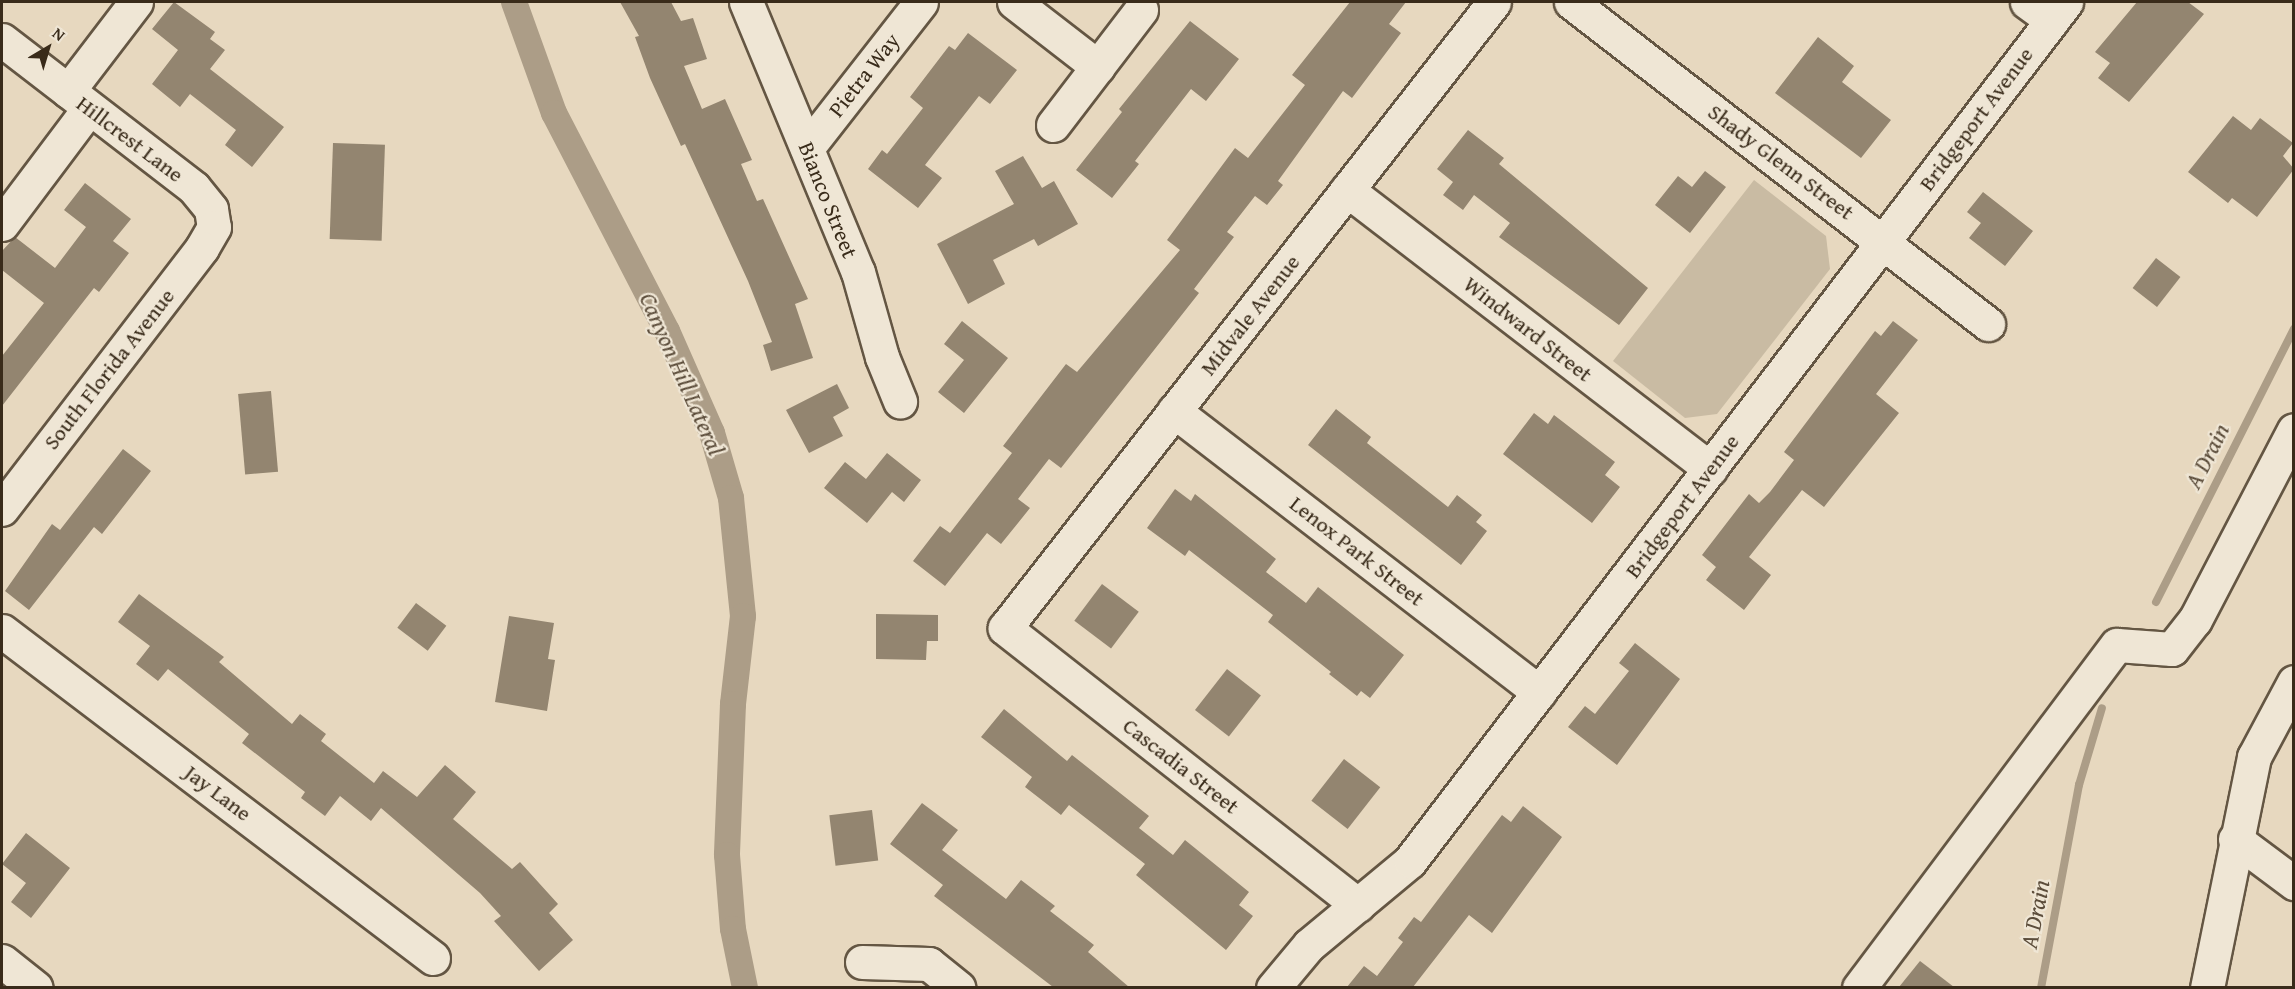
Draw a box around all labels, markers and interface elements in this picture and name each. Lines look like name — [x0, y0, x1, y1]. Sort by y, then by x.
north arrow — [18, 18, 78, 78]
text: N — [47, 21, 71, 47]
street label: Pietra Way — [823, 28, 905, 122]
street label: Bridgeport Avenue — [1913, 42, 2039, 196]
street label: Hillcrest Lane — [71, 90, 189, 188]
street label: Shady Glenn Street — [1703, 99, 1859, 225]
street label: Bianco Street — [793, 138, 863, 262]
street label: Midvale Avenue — [1195, 249, 1305, 381]
street label: Windward Street — [1459, 271, 1597, 387]
street label: South Florida Avenue — [38, 283, 180, 455]
water label: Canyon Hill Lateral — [633, 288, 731, 460]
water label: A Drain — [2178, 419, 2236, 493]
street label: Bridgeport Avenue — [1619, 429, 1745, 583]
street label: Lenox Park Street — [1285, 490, 1429, 612]
street label: Cascadia Street — [1118, 712, 1244, 820]
street label: Jay Lane — [179, 759, 257, 827]
water label: A Drain — [2014, 877, 2056, 951]

